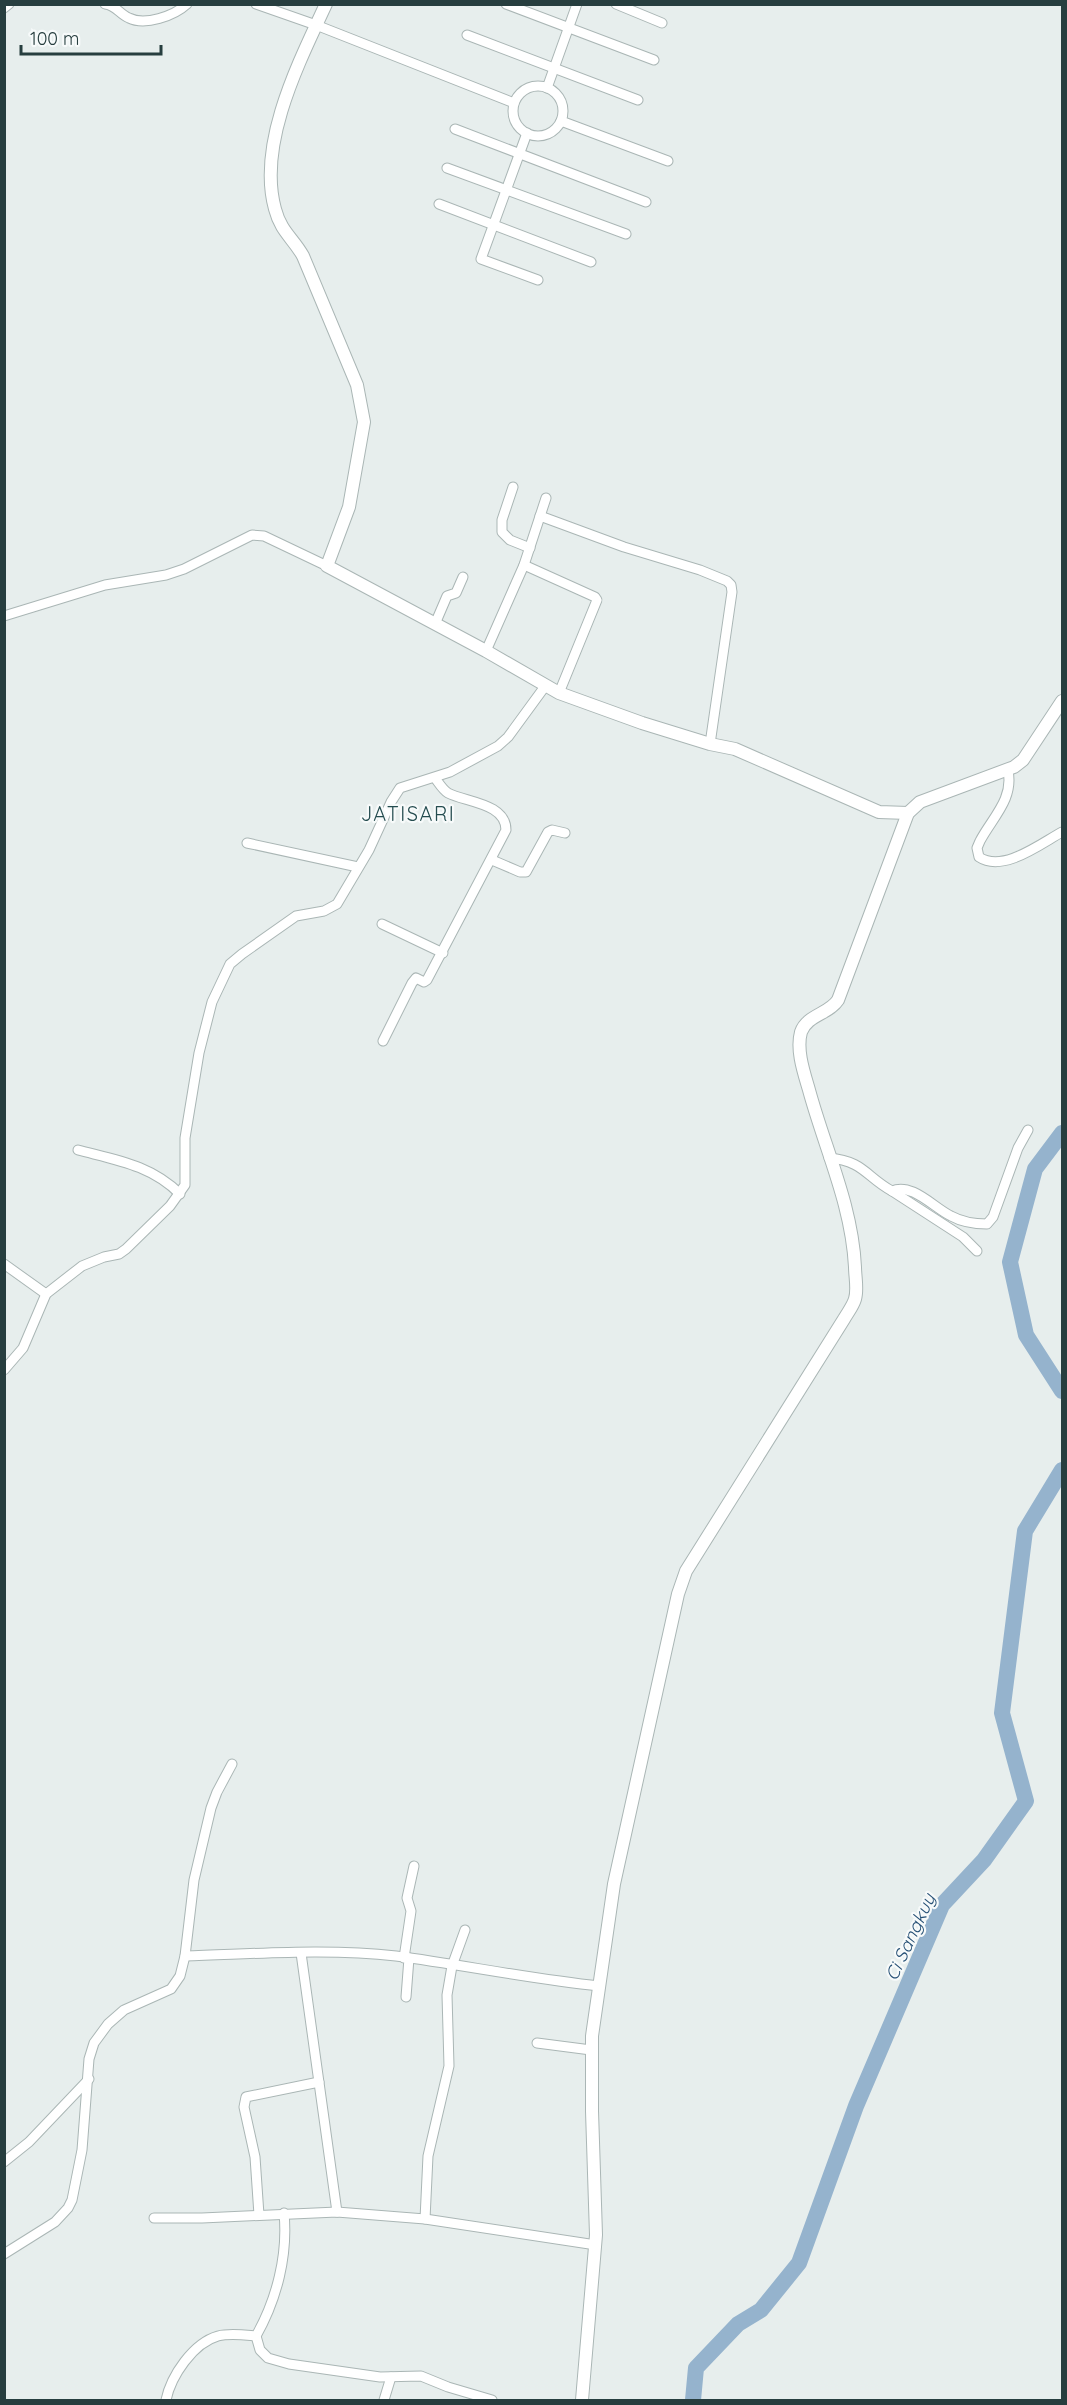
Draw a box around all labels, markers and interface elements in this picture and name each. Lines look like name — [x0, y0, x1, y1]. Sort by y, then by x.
scale bar — [21, 18, 160, 56]
text: 100 m — [30, 27, 79, 50]
district label: JATISARI — [361, 801, 455, 826]
water label: Ci Sangkuy — [880, 1888, 941, 1984]

